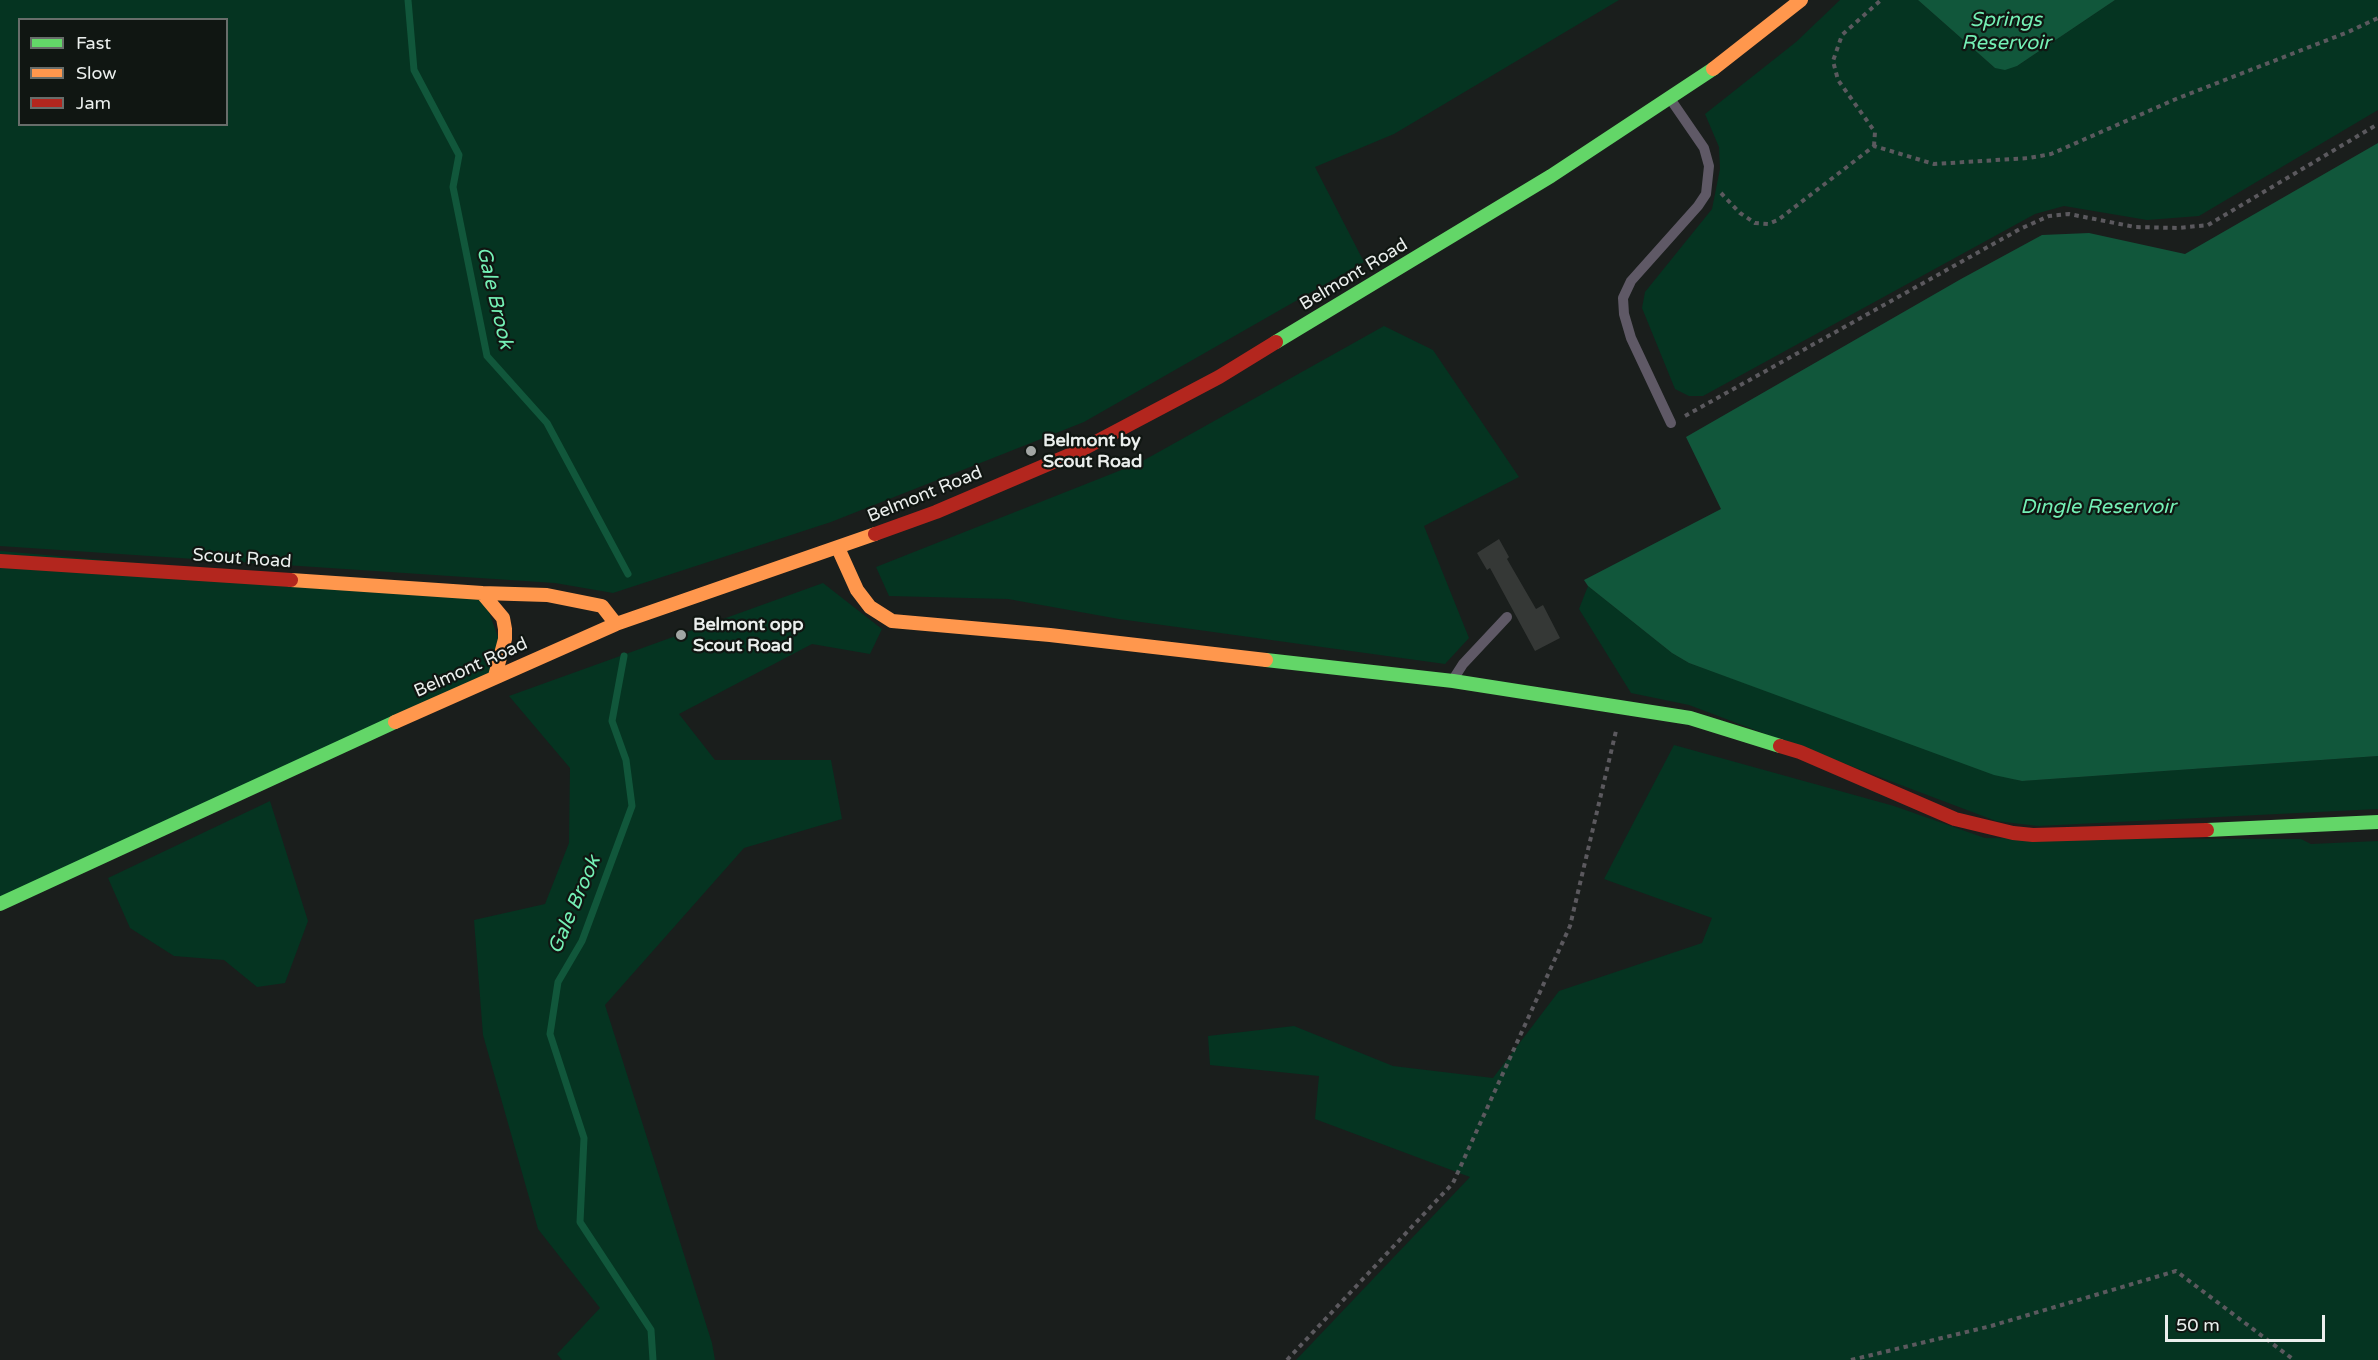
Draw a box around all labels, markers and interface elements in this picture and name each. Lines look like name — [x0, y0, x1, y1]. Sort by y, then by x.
water label: Springs Reservoir — [1961, 9, 2051, 56]
legend — [18, 18, 228, 126]
text: Fast — [76, 32, 111, 54]
text: Slow — [76, 62, 117, 84]
text: Jam — [76, 92, 111, 114]
street label: Belmont Road — [1296, 234, 1412, 316]
water label: Gale Brook — [471, 245, 517, 351]
place label: Belmont by Scout Road — [1043, 430, 1142, 472]
marker: Belmont by Scout Road — [1024, 444, 1038, 458]
street label: Belmont Road — [864, 462, 986, 528]
water label: Dingle Reservoir — [2020, 496, 2176, 520]
street label: Scout Road — [192, 545, 292, 573]
place label: Belmont opp Scout Road — [693, 614, 803, 656]
marker: Belmont opp Scout Road — [674, 628, 688, 642]
street label: Belmont Road — [411, 633, 531, 703]
water label: Gale Brook — [544, 852, 606, 958]
scale bar — [2168, 1303, 2328, 1341]
text: 50 m — [2176, 1314, 2220, 1336]

